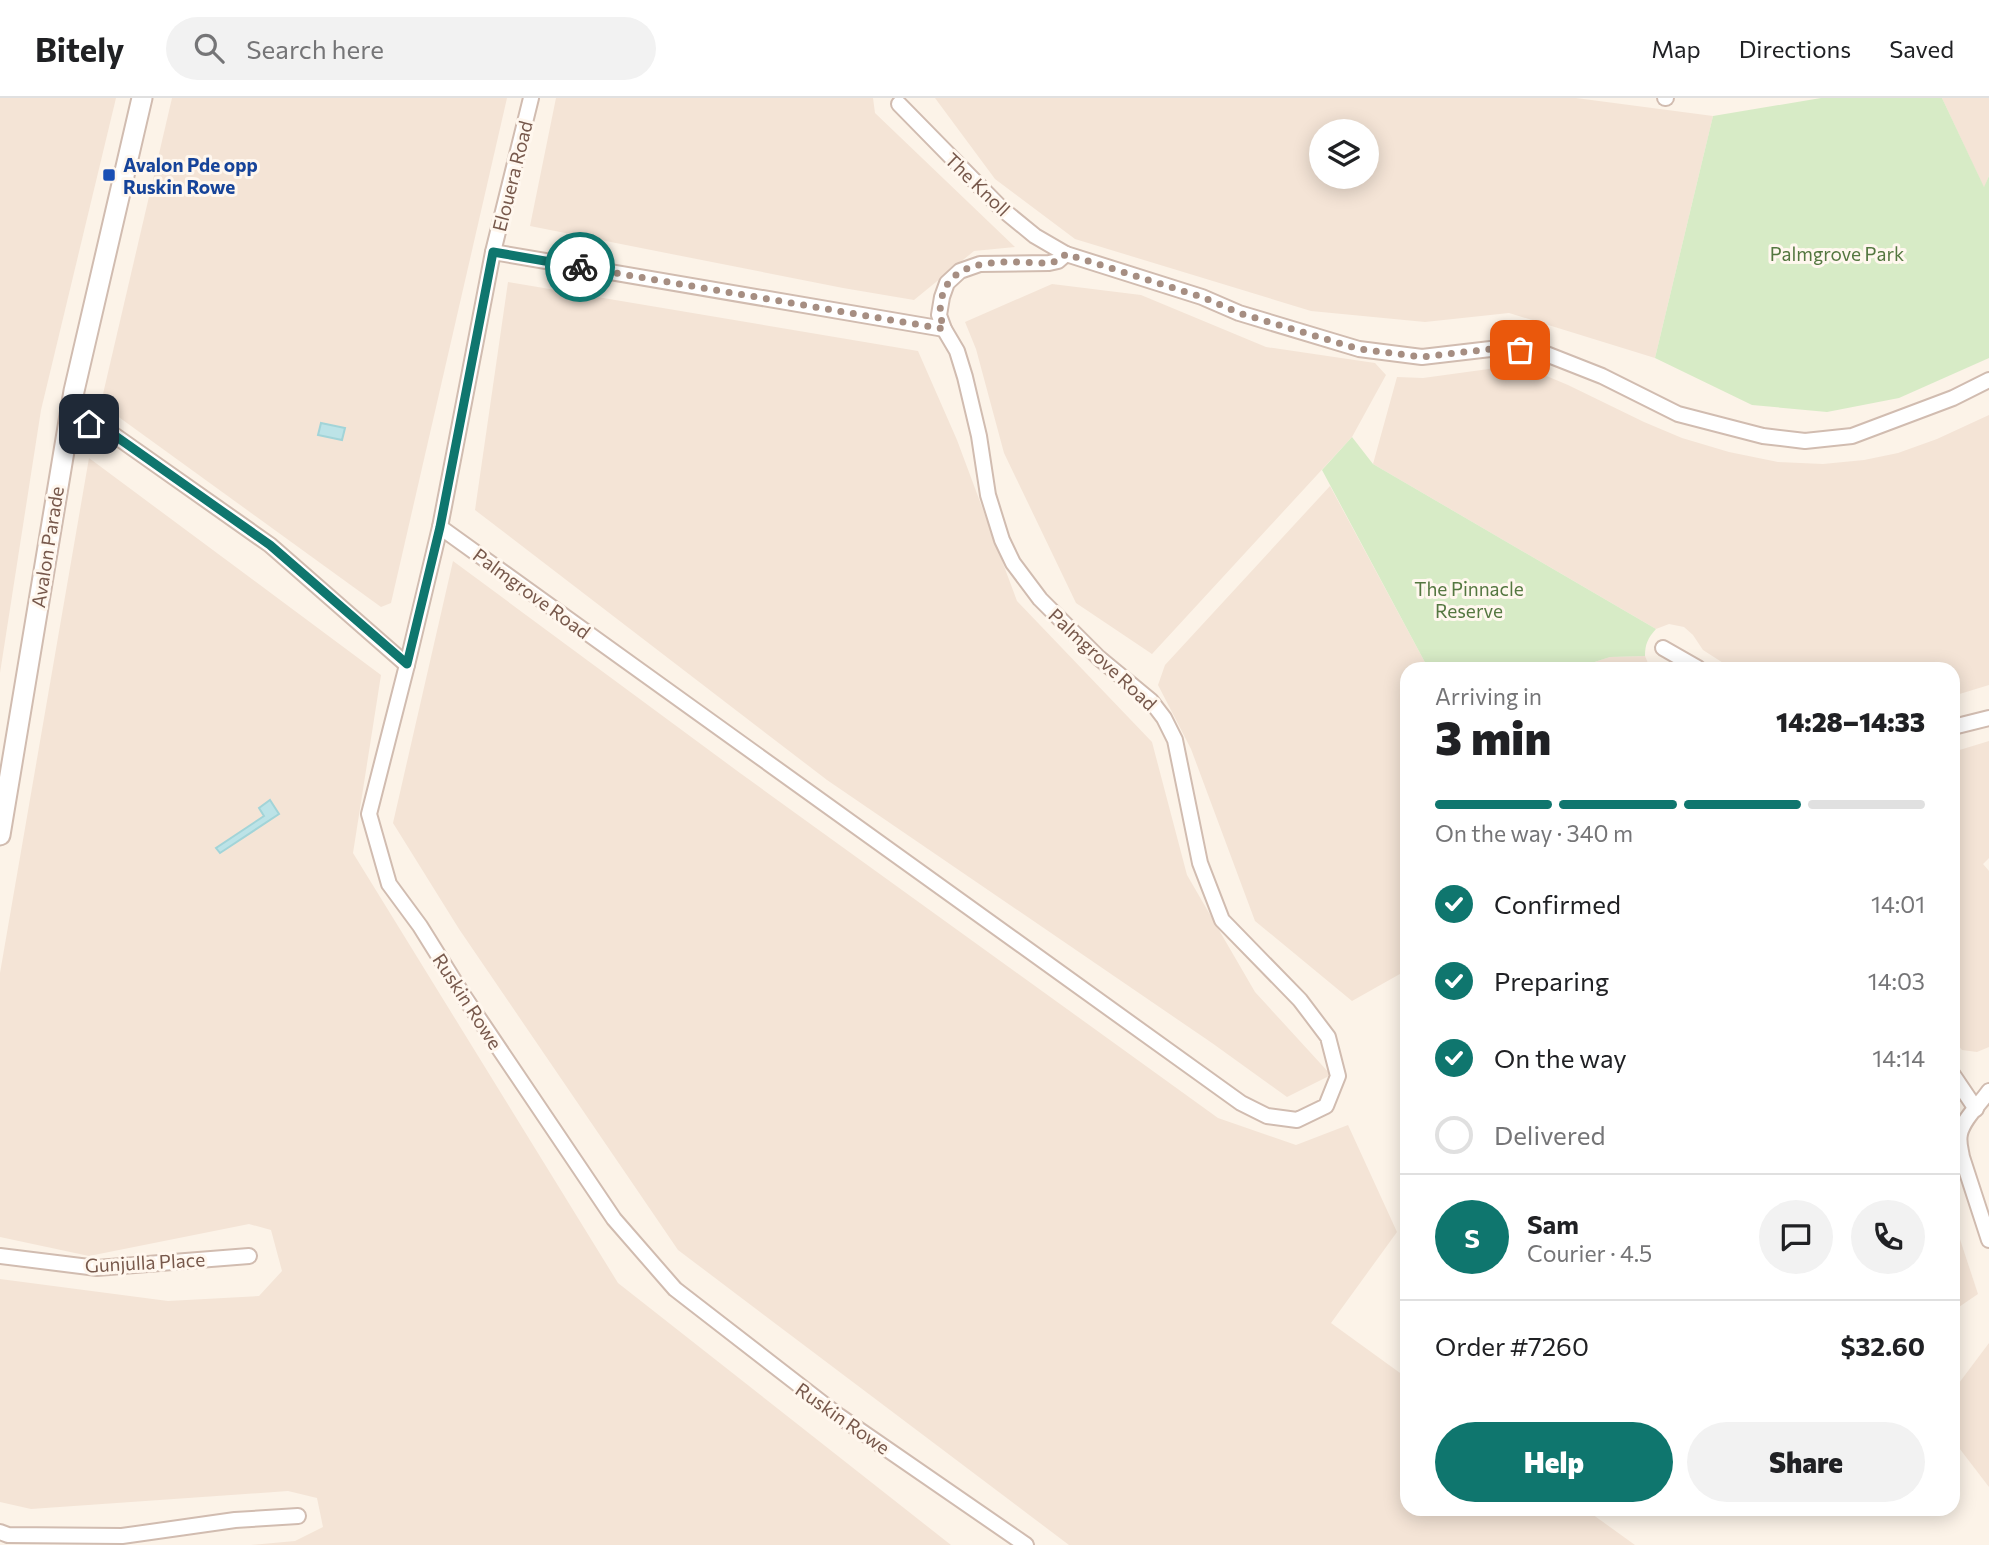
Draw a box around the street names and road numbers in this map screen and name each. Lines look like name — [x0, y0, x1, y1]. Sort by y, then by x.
street label: Elouera Road — [487, 118, 537, 234]
street label: The Knoll — [941, 147, 1015, 221]
street label: Avalon Parade — [26, 485, 68, 609]
street label: Palmgrove Road — [469, 543, 595, 643]
street label: Palmgrove Road — [1044, 603, 1162, 715]
street label: Ruskin Rowe — [429, 949, 507, 1053]
street label: Gunjulla Place — [84, 1247, 206, 1277]
street label: Ruskin Rowe — [792, 1377, 894, 1459]

